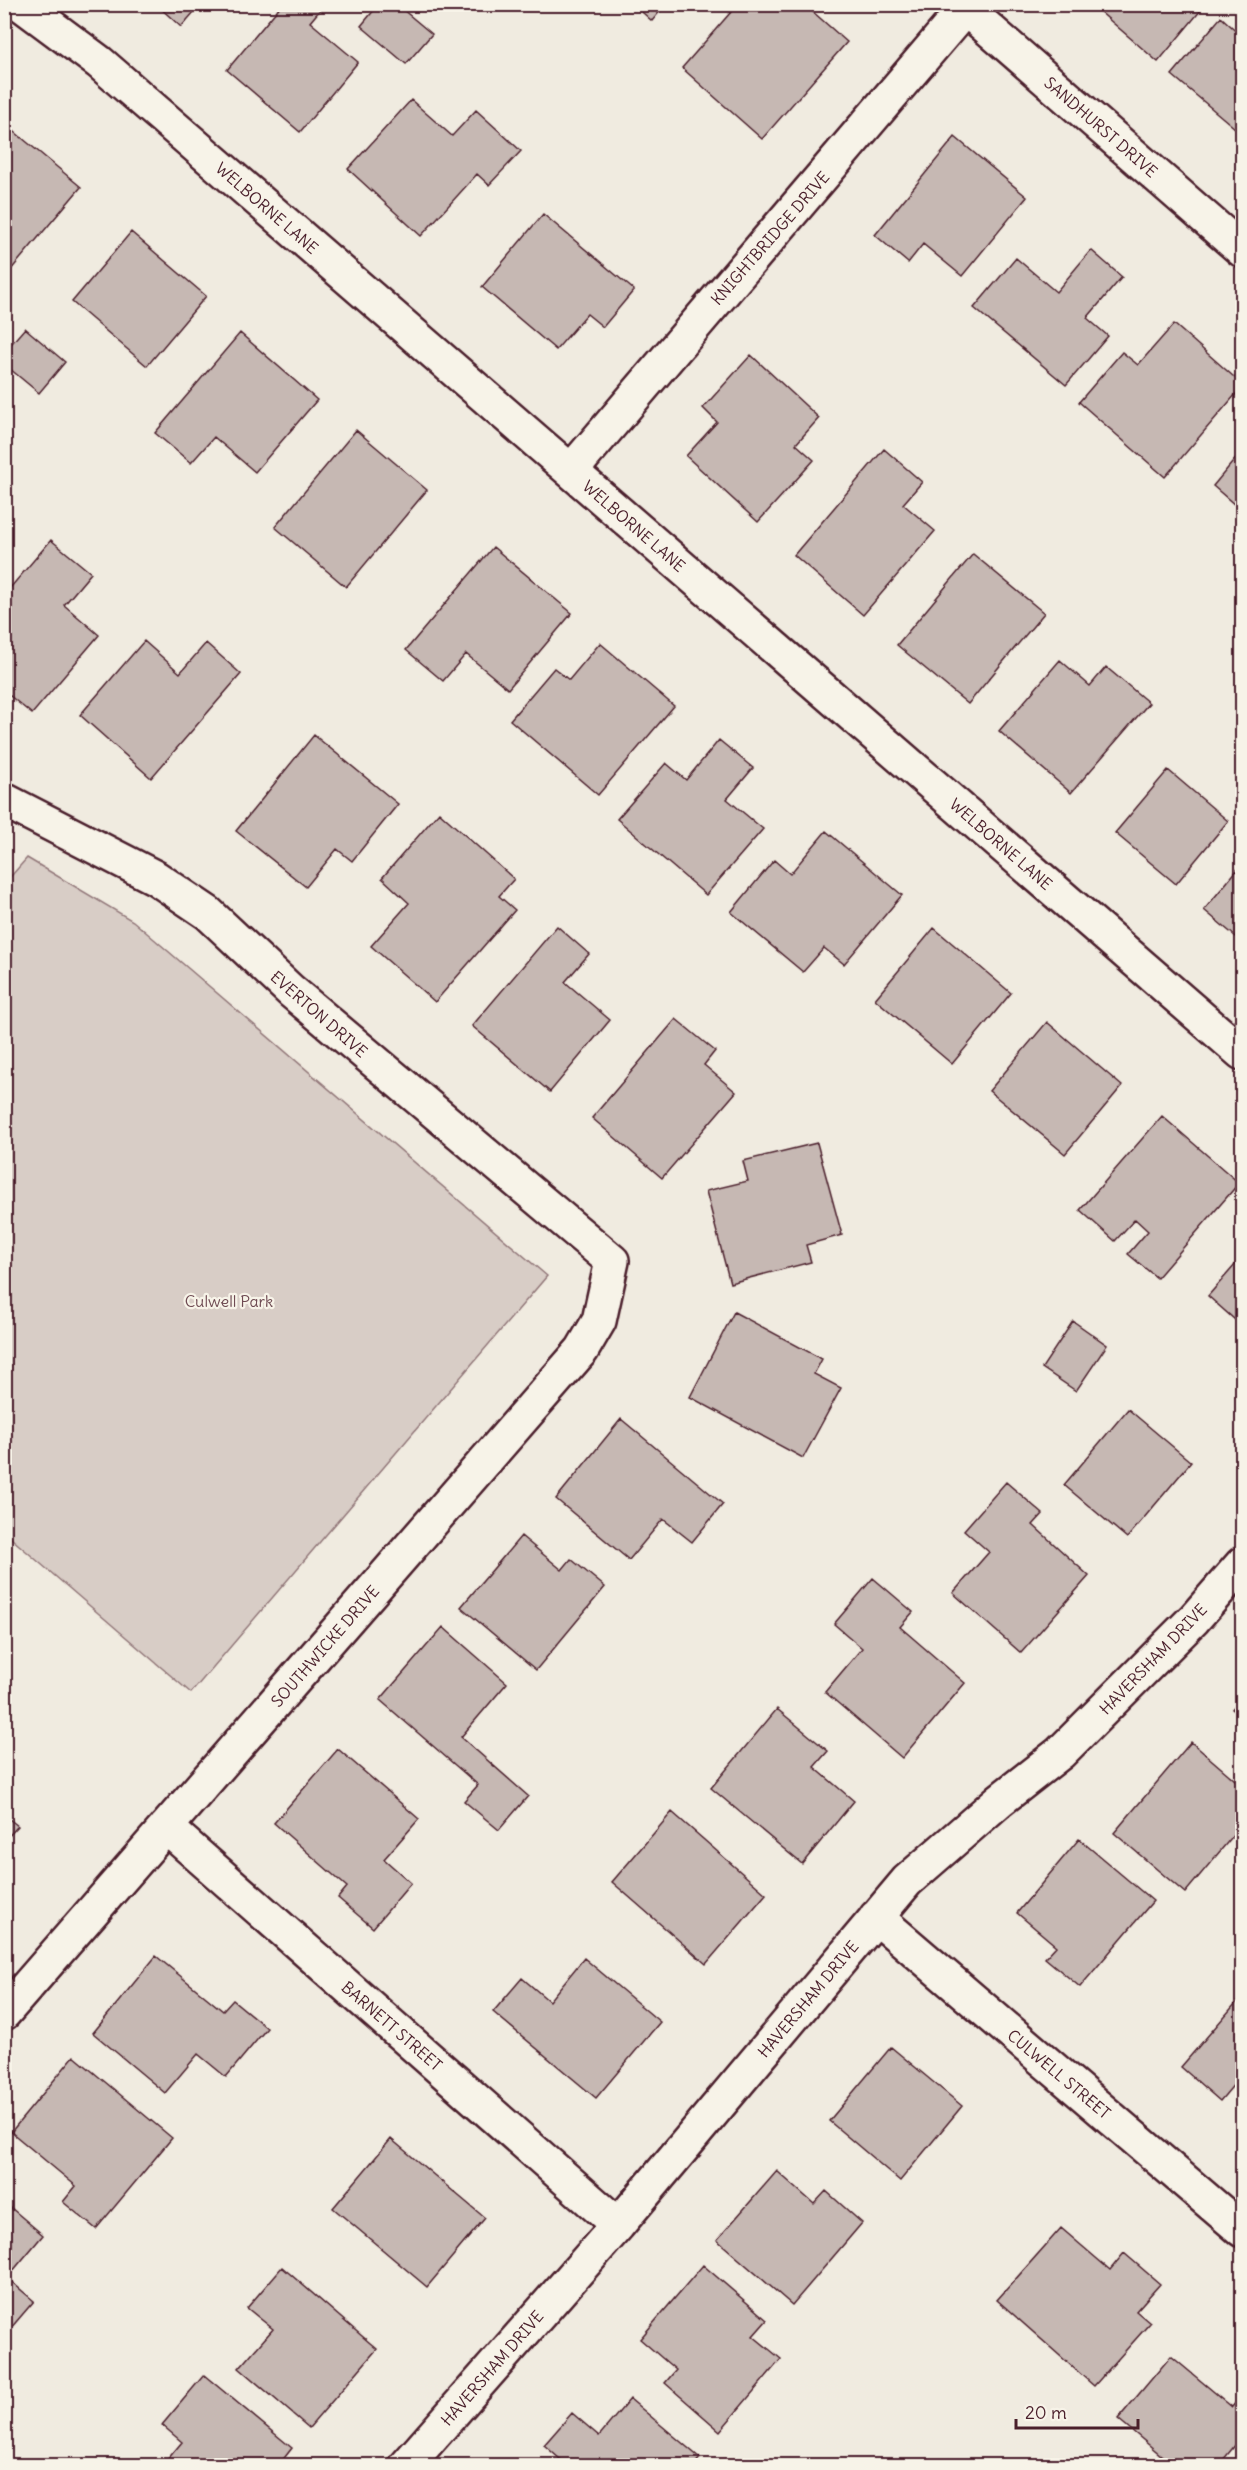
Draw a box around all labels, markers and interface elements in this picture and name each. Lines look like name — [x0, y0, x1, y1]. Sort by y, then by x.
street label: SANDHURST DRIVE — [1040, 72, 1162, 182]
street label: WELBORNE LANE — [212, 158, 322, 258]
street label: KNIGHTBRIDGE DRIVE — [706, 167, 834, 309]
street label: WELBORNE LANE — [579, 476, 689, 576]
street label: WELBORNE LANE — [946, 794, 1056, 894]
street label: EVERTON DRIVE — [267, 967, 371, 1061]
park label: Culwell Park — [185, 1291, 273, 1311]
street label: SOUTHWICKE DRIVE — [267, 1581, 383, 1711]
street label: HAVERSHAM DRIVE — [1095, 1599, 1211, 1719]
street label: HAVERSHAM DRIVE — [753, 1937, 863, 2061]
street label: BARNETT STREET — [338, 1977, 446, 2075]
street label: CULWELL STREET — [1003, 2025, 1115, 2123]
street label: HAVERSHAM DRIVE — [436, 2306, 548, 2430]
scale bar — [1016, 2392, 1138, 2430]
text: 20 m — [1025, 2401, 1067, 2424]

